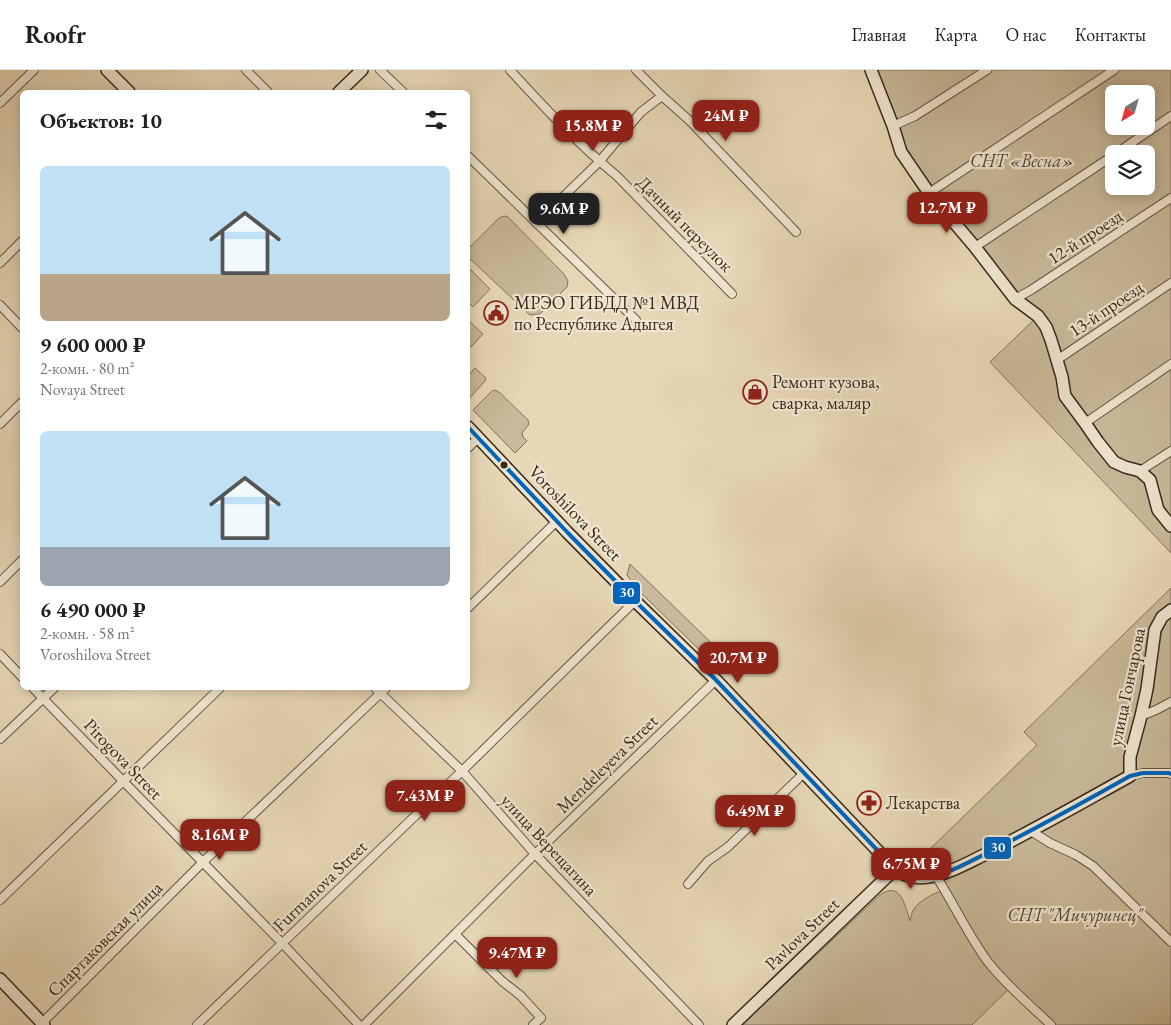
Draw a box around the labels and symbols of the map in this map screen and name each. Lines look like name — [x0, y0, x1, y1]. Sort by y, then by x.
north arrow — [1105, 85, 1155, 135]
pin: 24M ₽ — [691, 100, 761, 142]
pin: 15.8M ₽ — [547, 109, 639, 152]
park label: СНТ «Весна» — [970, 149, 1074, 172]
street label: Дачный переулок — [632, 171, 739, 277]
pin: 12.7M ₽ — [901, 191, 993, 234]
pin: 9.6M ₽ — [523, 192, 605, 235]
street label: 12-й проезд — [1043, 204, 1126, 269]
street label: 13-й проезд — [1064, 275, 1147, 342]
place label: МРЭО ГИБДД №1 МВД по Республике Адыгея — [514, 291, 699, 335]
public building icon: МРЭО ГИБДД №1 МВД по Республике Адыгея — [483, 300, 509, 326]
place label: Ремонт кузова, сварка, маляр — [772, 370, 880, 414]
shop icon: Ремонт кузова, сварка, маляр — [742, 379, 768, 405]
unlabelled marker — [499, 460, 509, 470]
street label: Voroshilova Street — [524, 460, 627, 566]
line badge: 30 — [612, 581, 641, 605]
text: 30 — [620, 583, 635, 601]
street label: улица Гончарова — [1103, 625, 1150, 748]
pin: 20.7M ₽ — [692, 642, 784, 684]
street label: Mendeleyeva Street — [551, 709, 662, 818]
street label: Pirogova Street — [79, 713, 168, 804]
pin: 7.43M ₽ — [379, 780, 471, 822]
street label: улица Верещагина — [496, 789, 603, 901]
pharmacy icon: Лекарства — [856, 790, 882, 816]
place label: Лекарства — [886, 791, 961, 814]
pin: 6.49M ₽ — [709, 794, 801, 837]
pin: 8.16M ₽ — [174, 818, 266, 861]
street label: Furmanova Street — [268, 835, 372, 936]
line badge: 30 — [983, 836, 1012, 860]
text: 30 — [991, 838, 1006, 856]
pin: 6.75M ₽ — [865, 848, 957, 890]
street label: Спартаковская улица — [42, 876, 168, 1001]
street label: Pavlova Street — [760, 892, 844, 975]
park label: СНТ "Мичуринец" — [1008, 903, 1145, 927]
pin: 9.47M ₽ — [471, 936, 563, 979]

